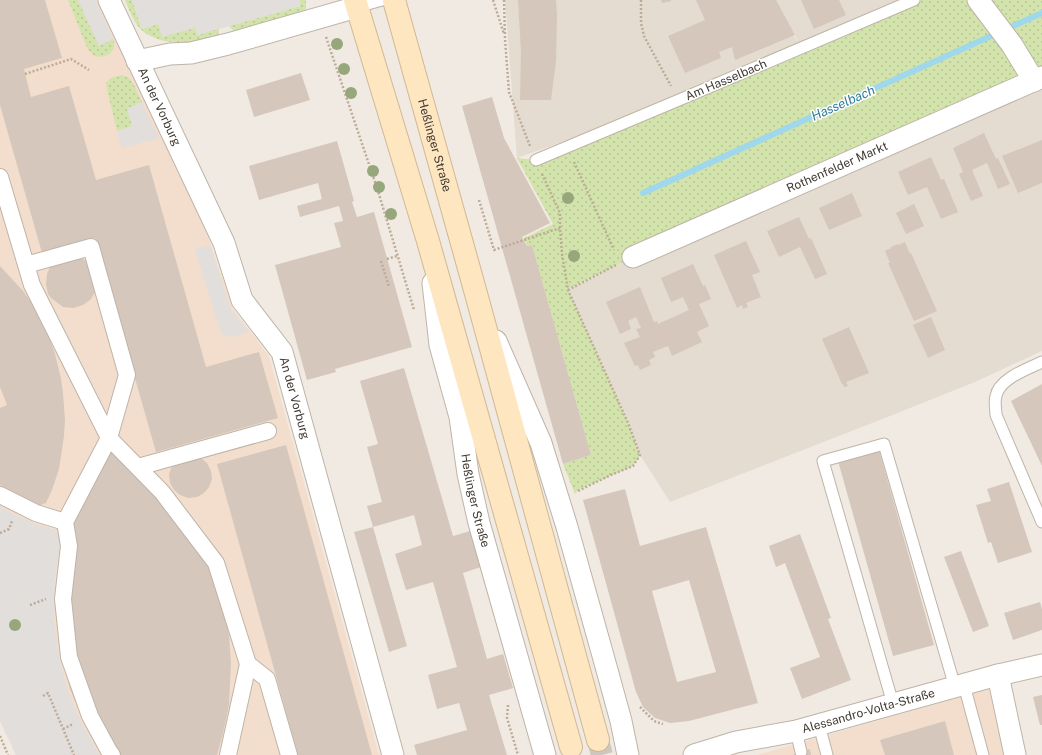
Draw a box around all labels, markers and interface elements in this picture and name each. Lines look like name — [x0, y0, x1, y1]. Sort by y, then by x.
street label: Am Hasselbach — [683, 57, 769, 103]
street label: An der Vorburg — [135, 65, 184, 148]
water label: Hasselbach — [809, 82, 877, 124]
street label: Heßlinger Straße — [415, 97, 454, 194]
street label: Rothenfelder Markt — [784, 139, 890, 196]
street label: An der Vorburg — [277, 355, 313, 441]
street label: Heßlinger Straße — [458, 453, 493, 549]
street label: Alessandro-Volta-Straße — [800, 686, 937, 736]

